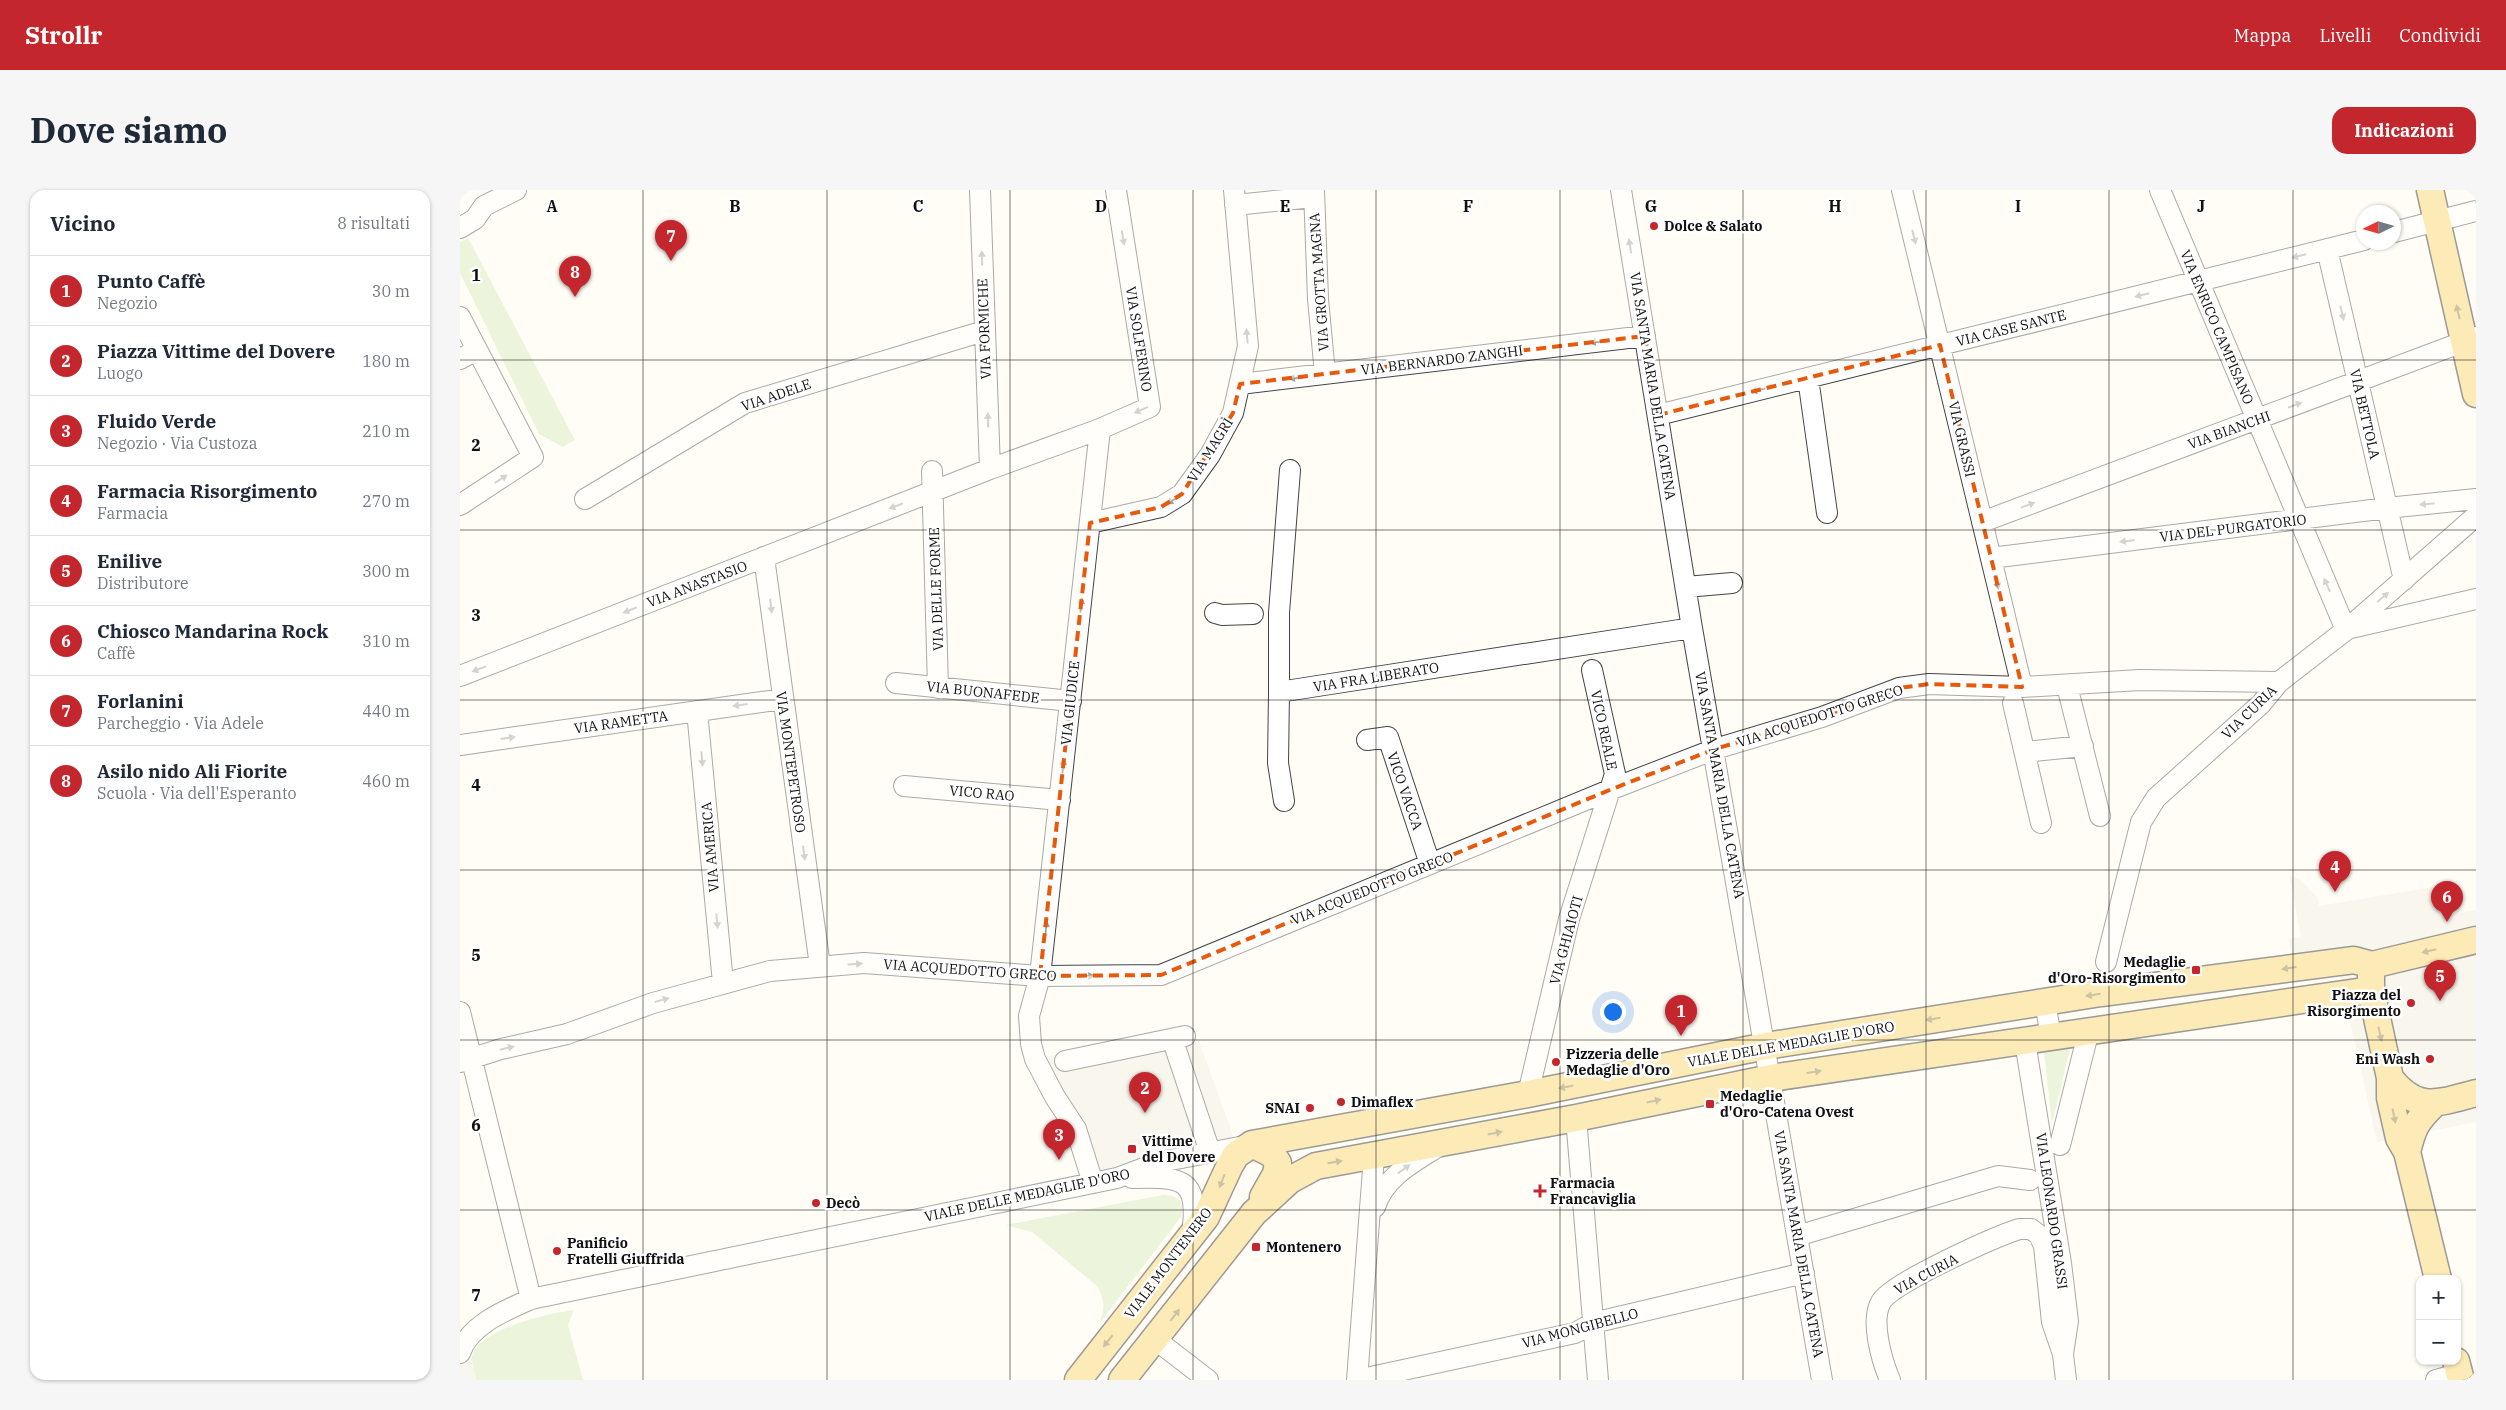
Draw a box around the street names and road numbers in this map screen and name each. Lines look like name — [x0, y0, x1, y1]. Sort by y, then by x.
street label: VIA GROTTA MAGNA — [1305, 212, 1333, 352]
street label: VIA ENRICO CAMPISANO — [2176, 247, 2258, 407]
street label: VIA SANTA MARIA DELLA CATENA — [1626, 271, 1680, 502]
street label: VIA FORMICHE — [973, 278, 995, 380]
street label: VIA SOLFERINO — [1122, 285, 1156, 393]
street label: VIA CASE SANTE — [1954, 306, 2068, 350]
street label: VIA BERNARDO ZANGHI — [1360, 341, 1524, 379]
street label: VIA BETTOLA — [2346, 367, 2384, 461]
street label: VIA ADELE — [739, 375, 813, 415]
street label: VIA GRASSI — [1945, 399, 1980, 479]
street label: VIA BIANCHI — [2185, 407, 2273, 453]
street label: VIA MAGRÌ — [1182, 414, 1237, 486]
street label: VIA DEL PURGATORIO — [2159, 510, 2307, 546]
street label: VIA DELLE FORME — [925, 527, 947, 651]
street label: VIA ANASTASIO — [644, 557, 750, 611]
street label: VIA FRA LIBERATO — [1312, 658, 1440, 696]
street label: VIA GIUDICE — [1057, 660, 1083, 746]
street label: VIA SANTA MARIA DELLA CATENA — [1691, 670, 1749, 900]
street label: VIA BUONAFEDE — [926, 677, 1040, 707]
street label: VIA ACQUEDOTTO GRECO — [1735, 681, 1905, 751]
street label: VIA CURIA — [2217, 681, 2281, 743]
street label: VICO REALE — [1587, 688, 1621, 772]
street label: VIA MONTEPETROSO — [772, 690, 810, 834]
street label: VIA RAMETTA — [573, 706, 670, 738]
street label: VICO VACCA — [1383, 750, 1427, 833]
street label: VICO RAO — [949, 781, 1015, 805]
street label: VIA AMERICA — [697, 801, 723, 893]
street label: VIA ACQUEDOTTO GRECO — [1288, 847, 1456, 929]
street label: VIA GHIAIOTI — [1545, 893, 1587, 986]
street label: VIA ACQUEDOTTO GRECO — [883, 955, 1057, 985]
street label: VIALE DELLE MEDAGLIE D'ORO — [1686, 1017, 1896, 1071]
street label: VIA SANTA MARIA DELLA CATENA — [1770, 1129, 1828, 1359]
street label: VIA LEONARDO GRASSI — [2032, 1132, 2072, 1291]
street label: VIALE DELLE MEDAGLIE D'ORO — [923, 1164, 1131, 1226]
street label: VIALE MONTENERO — [1120, 1204, 1216, 1322]
street label: VIA CURIA — [1891, 1249, 1962, 1298]
street label: VIA MONGIBELLO — [1520, 1304, 1640, 1352]

